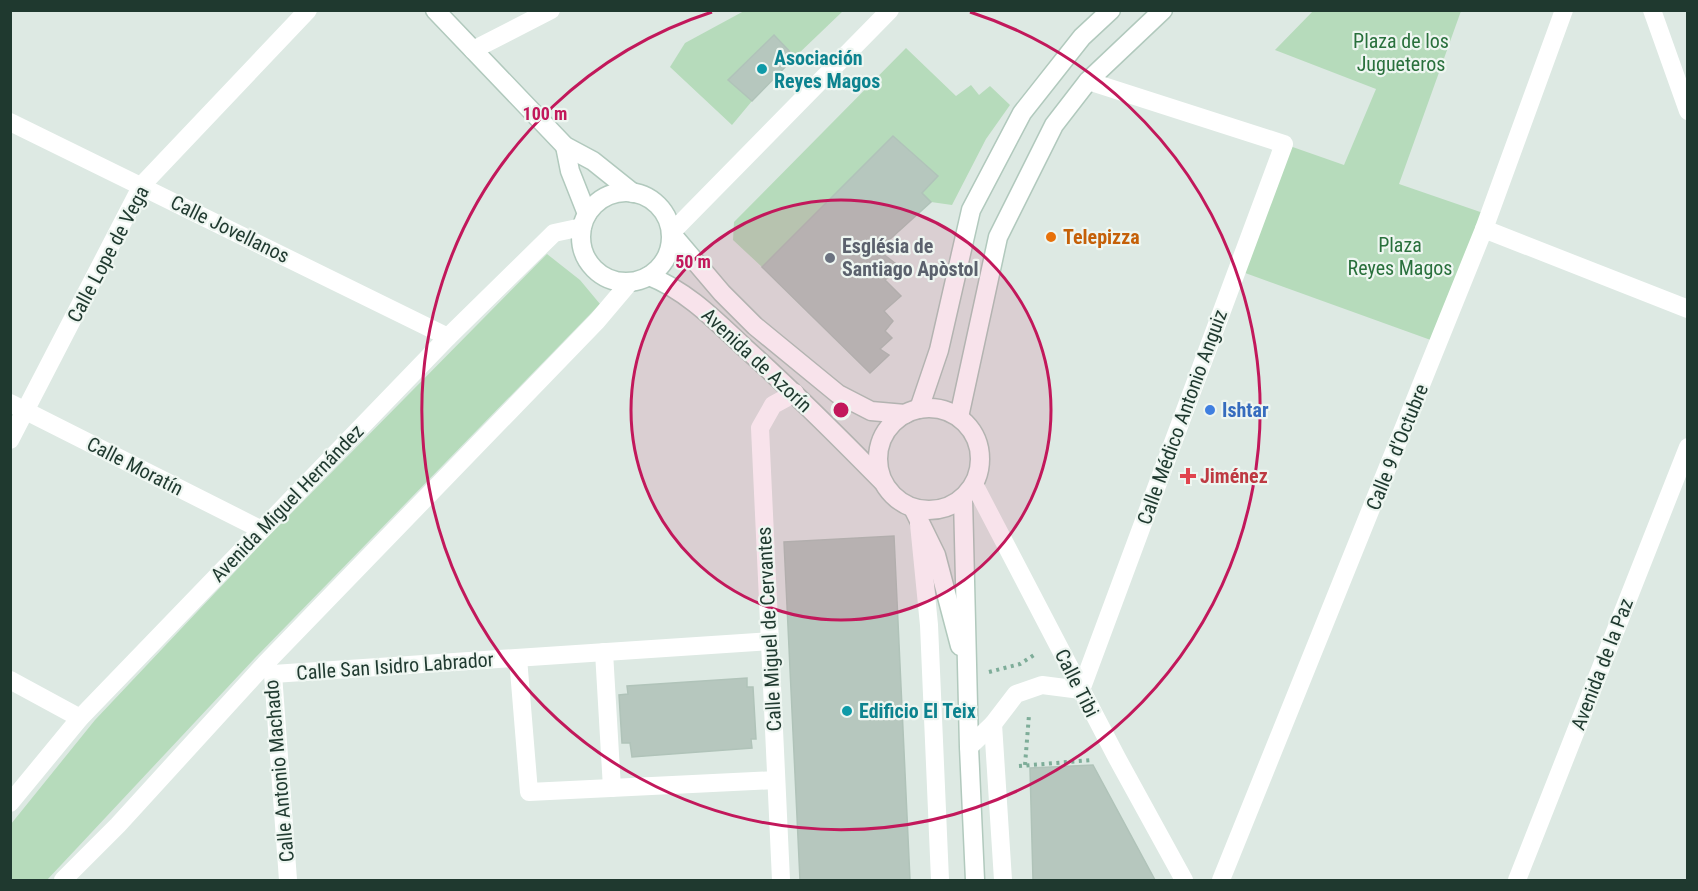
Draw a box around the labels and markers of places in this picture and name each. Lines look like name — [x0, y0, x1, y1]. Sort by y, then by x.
place label: Asociación Reyes Magos — [774, 46, 880, 93]
marker: Asociación Reyes Magos — [755, 62, 769, 76]
place label: Telepizza — [1063, 225, 1140, 249]
marker: Telepizza — [1044, 230, 1058, 244]
place label: Església de Santiago Apòstol — [842, 234, 979, 281]
marker: Església de Santiago Apòstol — [823, 251, 837, 265]
place label: Ishtar — [1222, 398, 1269, 422]
centre of rings — [831, 400, 851, 420]
marker: Ishtar — [1203, 403, 1217, 417]
place label: Jiménez — [1200, 464, 1268, 488]
marker: Jiménez — [1181, 469, 1195, 483]
place label: Edificio El Teix — [859, 699, 976, 723]
marker: Edificio El Teix — [840, 704, 854, 718]

